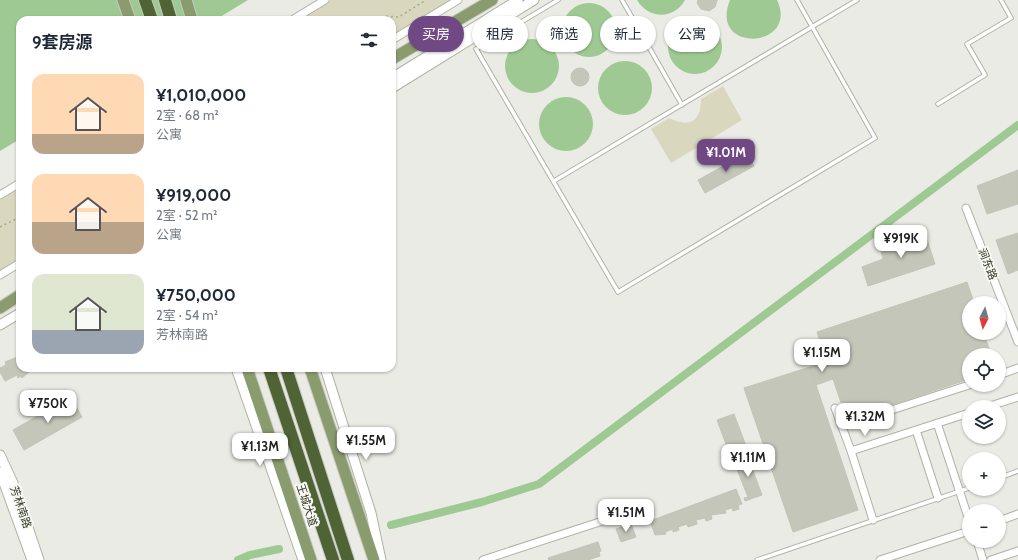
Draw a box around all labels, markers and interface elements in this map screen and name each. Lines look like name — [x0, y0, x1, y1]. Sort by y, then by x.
chip: 买房 — [408, 16, 464, 52]
chip: 租房 — [472, 16, 528, 52]
chip: 筛选 — [536, 16, 592, 52]
chip: 新上 — [600, 16, 656, 52]
chip: 公寓 — [664, 16, 720, 52]
icon: filters — [358, 29, 380, 51]
text: 9套房源 — [32, 32, 93, 52]
text: ¥1,010,000 — [156, 85, 246, 105]
icon: home — [64, 90, 112, 138]
text: 2室 · 68 m² — [156, 107, 219, 123]
text: 公寓 — [156, 126, 182, 142]
pin: ¥1.01M — [693, 139, 759, 173]
text: ¥1.01M — [706, 144, 746, 160]
text: ¥919,000 — [156, 185, 231, 205]
icon: home — [64, 190, 112, 238]
text: 2室 · 52 m² — [156, 207, 217, 223]
pin: ¥919K — [873, 225, 929, 259]
text: 公寓 — [156, 226, 182, 242]
text: ¥919K — [883, 230, 919, 246]
street label: 涧东路 — [976, 246, 1000, 282]
text: ¥750,000 — [156, 285, 236, 305]
icon: home — [64, 290, 112, 338]
north arrow — [962, 296, 1006, 340]
map controls — [962, 296, 1006, 548]
text: 2室 · 54 m² — [156, 307, 218, 323]
text: 芳林南路 — [156, 326, 208, 342]
pin: ¥1.15M — [789, 339, 855, 373]
text: ¥1.15M — [803, 344, 841, 360]
button: locate — [962, 348, 1006, 392]
pin: ¥750K — [20, 390, 76, 424]
text: ¥750K — [29, 395, 67, 411]
button: layers — [962, 400, 1006, 444]
pin: ¥1.32M — [832, 403, 898, 437]
text: ¥1.32M — [845, 408, 885, 424]
pin: ¥1.55M — [333, 427, 399, 461]
text: ¥1.55M — [346, 432, 386, 448]
pin: ¥1.13M — [227, 433, 293, 467]
text: ¥1.13M — [241, 438, 279, 454]
pin: ¥1.11M — [715, 444, 781, 478]
text: ¥1.11M — [730, 449, 766, 465]
button: + — [962, 452, 1006, 496]
street label: 王城大道 — [294, 482, 320, 528]
street label: 芳林南路 — [7, 484, 35, 530]
pin: ¥1.51M — [593, 499, 659, 533]
text: ¥1.51M — [607, 504, 645, 520]
button: − — [962, 504, 1006, 548]

